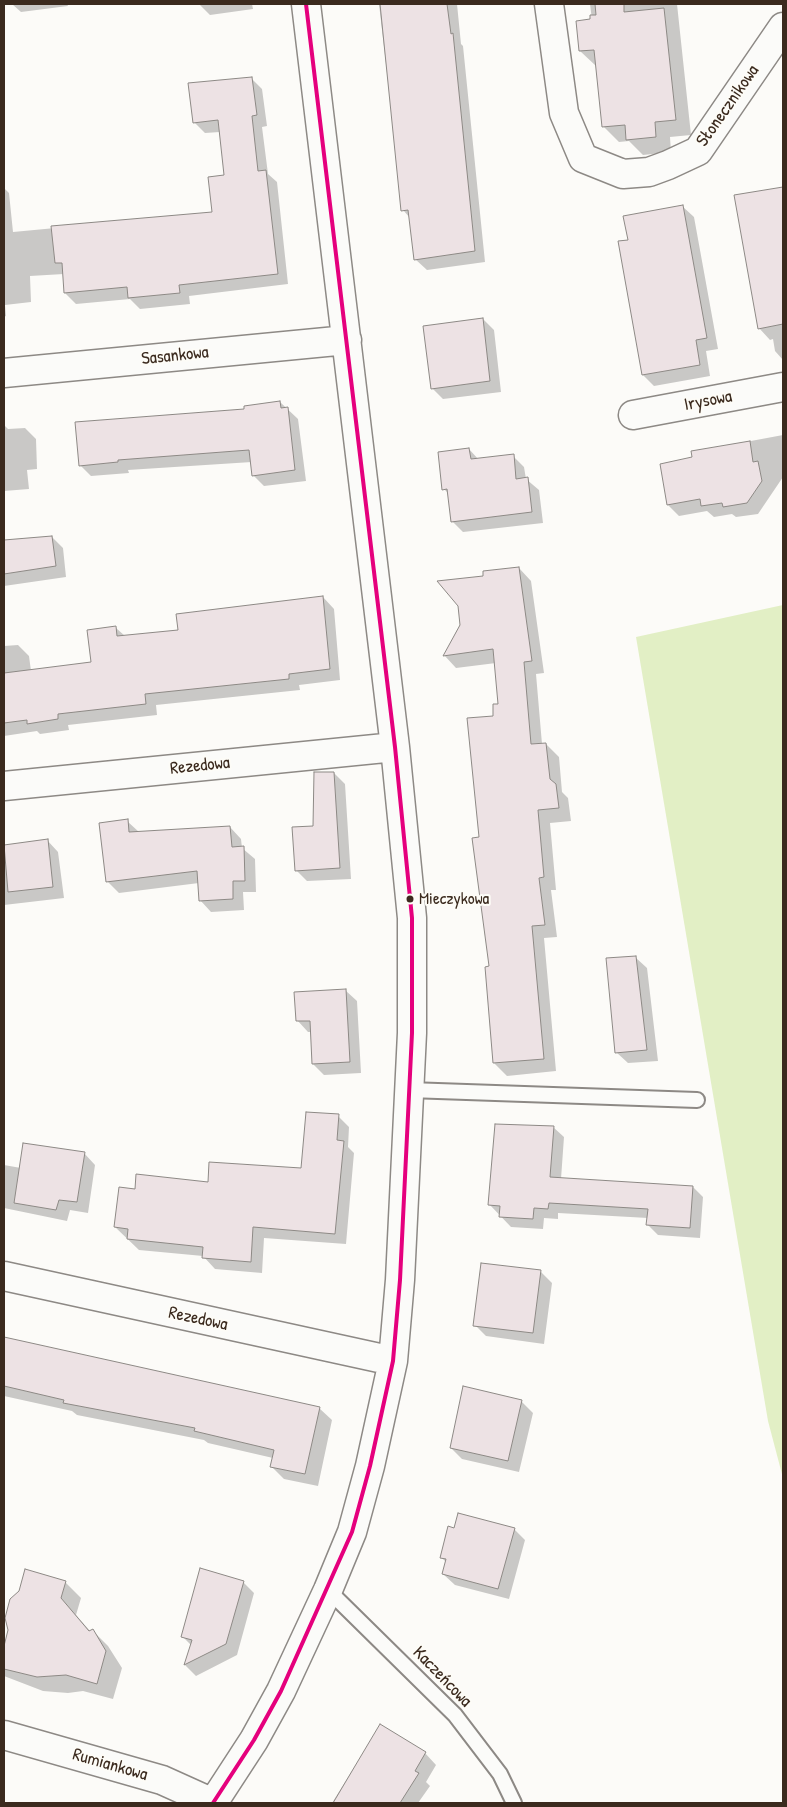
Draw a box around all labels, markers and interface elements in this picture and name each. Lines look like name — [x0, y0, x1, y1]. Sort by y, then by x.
street label: Słonecznikowa — [692, 61, 764, 151]
street label: Sasankowa — [140, 342, 210, 370]
street label: Irysowa — [682, 386, 734, 416]
street label: Rezedowa — [169, 752, 231, 780]
place label: Mieczykowa — [419, 889, 489, 909]
marker: Mieczykowa — [405, 894, 415, 904]
street label: Rezedowa — [166, 1302, 230, 1336]
street label: Kaczeńcowa — [408, 1642, 476, 1712]
street label: Rumiankowa — [70, 1744, 150, 1786]

